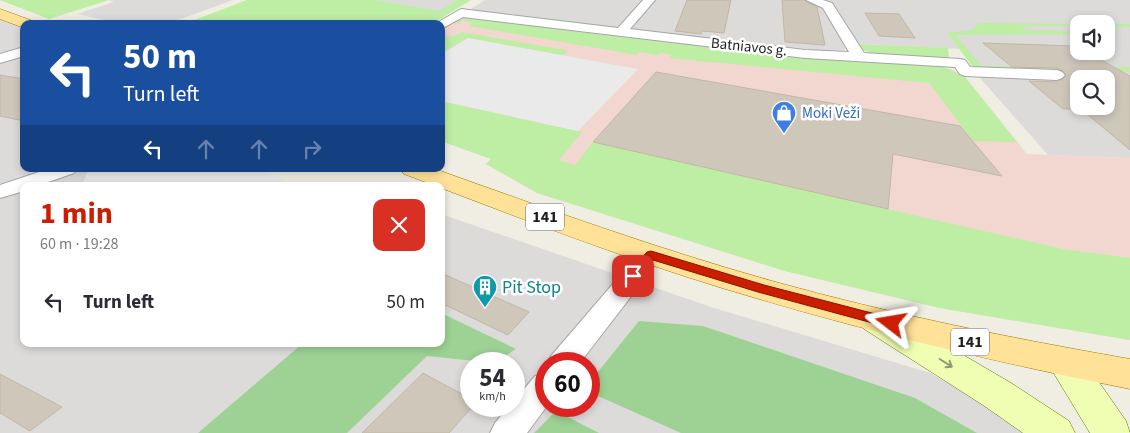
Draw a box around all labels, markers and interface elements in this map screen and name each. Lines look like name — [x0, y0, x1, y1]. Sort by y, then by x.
map controls — [1070, 15, 1115, 115]
button: sound — [1070, 15, 1115, 60]
text: 50 m — [123, 32, 197, 82]
street label: Batniavos g. — [710, 33, 788, 61]
icon: left — [40, 40, 105, 105]
button: search — [1070, 70, 1115, 115]
text: Turn left — [123, 78, 199, 110]
shop icon: Moki Veži — [771, 100, 797, 134]
place label: Moki Veži — [802, 103, 860, 124]
icon: left — [139, 135, 167, 163]
icon: ahead — [192, 135, 220, 163]
icon: ahead — [245, 135, 273, 163]
icon: right — [298, 135, 326, 163]
text: 1 min — [40, 192, 113, 235]
button: close — [373, 199, 425, 251]
road number: 141 — [526, 203, 564, 230]
text: 60 m · 19:28 — [40, 233, 119, 255]
pin — [612, 255, 654, 297]
icon: arrive — [619, 262, 647, 290]
building icon: Pit Stop — [472, 274, 498, 308]
place label: Pit Stop — [502, 275, 561, 300]
icon: left — [40, 288, 68, 316]
text: Turn left — [83, 289, 154, 316]
text: 50 m — [387, 289, 425, 316]
position arrow — [864, 296, 916, 348]
road number: 141 — [951, 328, 989, 356]
speed limit sign: 60 — [535, 352, 600, 417]
one-way arrow — [938, 359, 952, 369]
text: 54 — [479, 360, 506, 396]
text: km/h — [479, 388, 506, 405]

